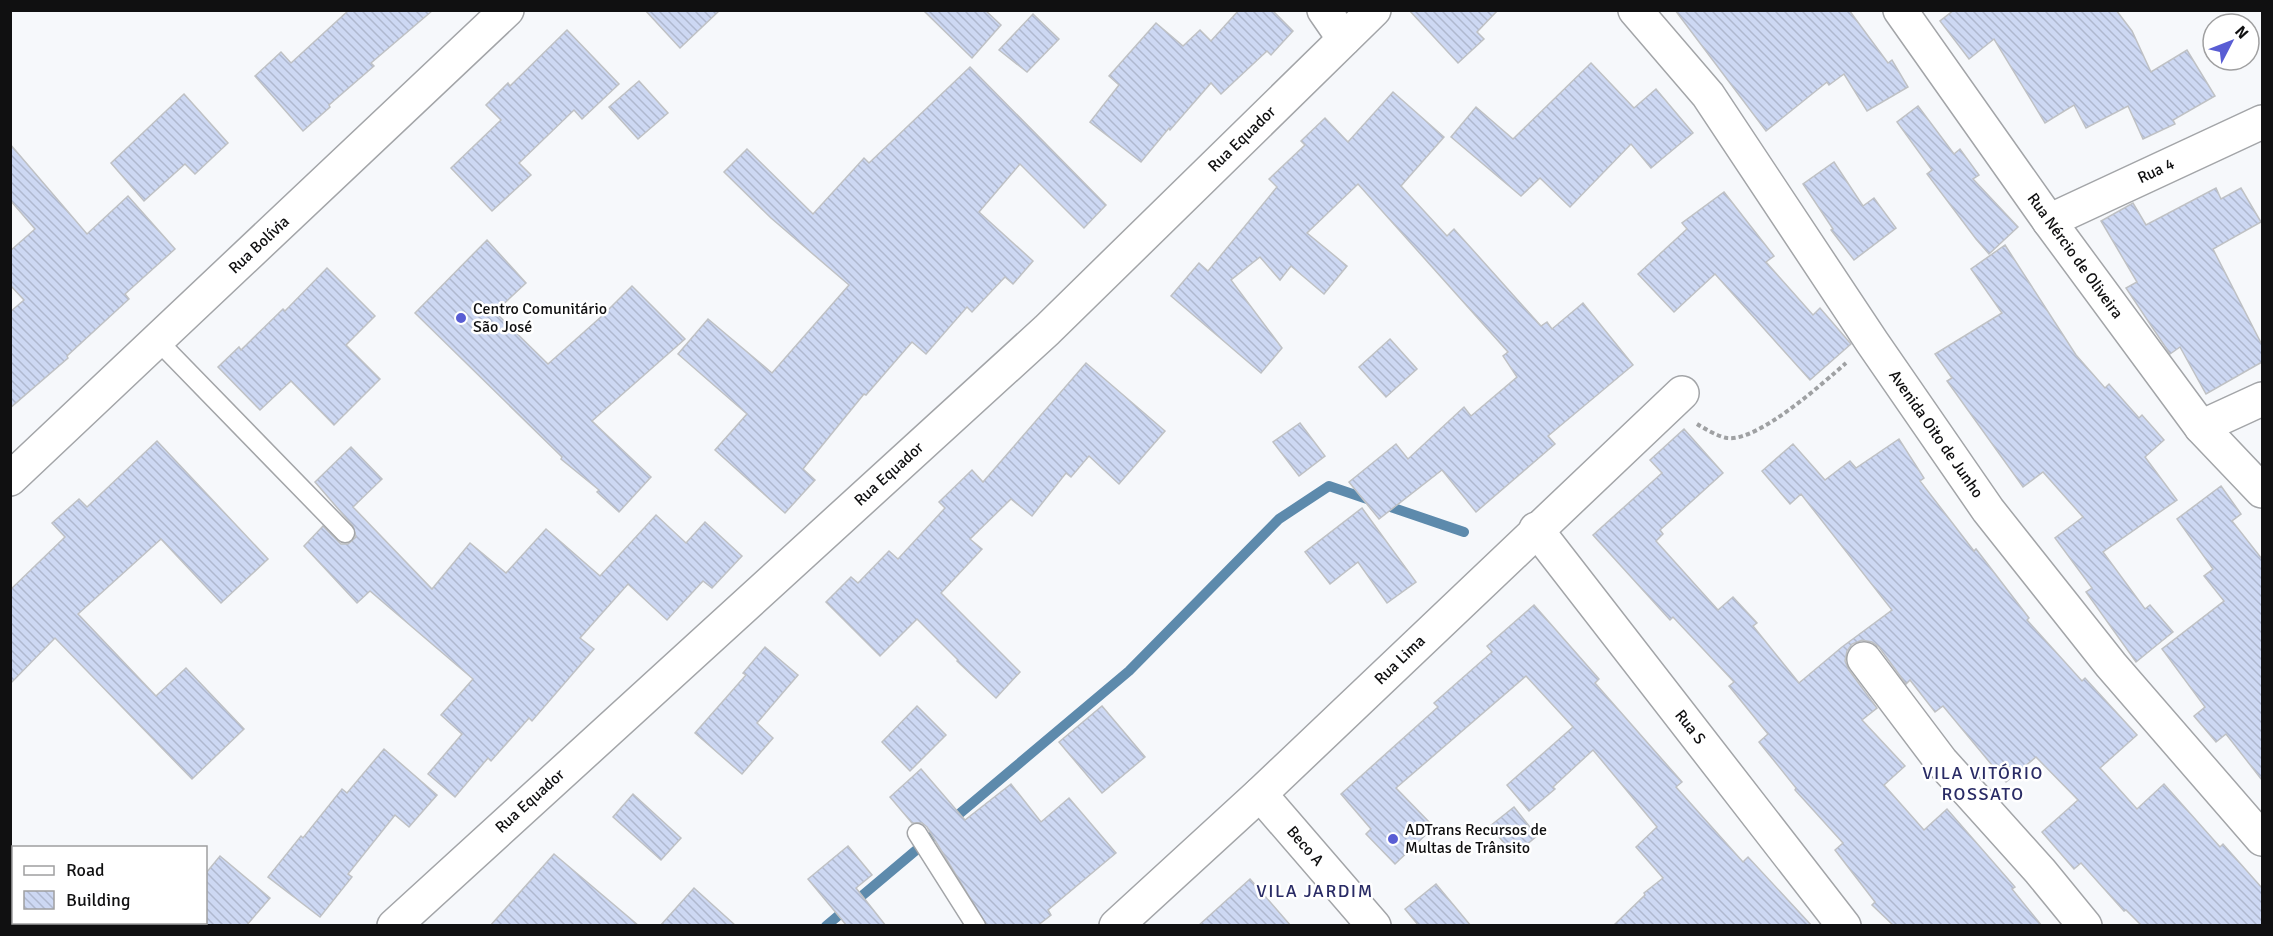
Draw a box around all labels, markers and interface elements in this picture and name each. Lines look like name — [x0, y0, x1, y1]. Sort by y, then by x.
north arrow — [2201, 12, 2261, 72]
text: N — [2230, 22, 2253, 43]
street label: Rua Equador — [1204, 102, 1280, 176]
street label: Rua 4 — [2134, 154, 2178, 188]
street label: Rua Nércio de Oliveira — [2023, 189, 2127, 323]
street label: Rua Bolívia — [224, 212, 294, 278]
place label: Centro Comunitário São José — [473, 299, 607, 337]
marker: Centro Comunitário São José — [454, 311, 468, 325]
street label: Avenida Oito de Junho — [1884, 366, 1988, 502]
street label: Rua Equador — [850, 438, 928, 510]
street label: Rua Lima — [1370, 631, 1430, 689]
street label: Rua S — [1670, 706, 1710, 748]
district label: VILA VITÓRIO ROSSATO — [1922, 762, 2044, 805]
street label: Rua Equador — [491, 765, 569, 837]
place label: ADTrans Recursos de Multas de Trânsito — [1405, 820, 1547, 858]
street label: Beco A — [1282, 822, 1328, 870]
marker: ADTrans Recursos de Multas de Trânsito — [1386, 832, 1400, 846]
legend — [12, 846, 207, 924]
text: Road — [66, 859, 105, 881]
district label: VILA JARDIM — [1256, 880, 1374, 902]
text: Building — [66, 889, 130, 911]

